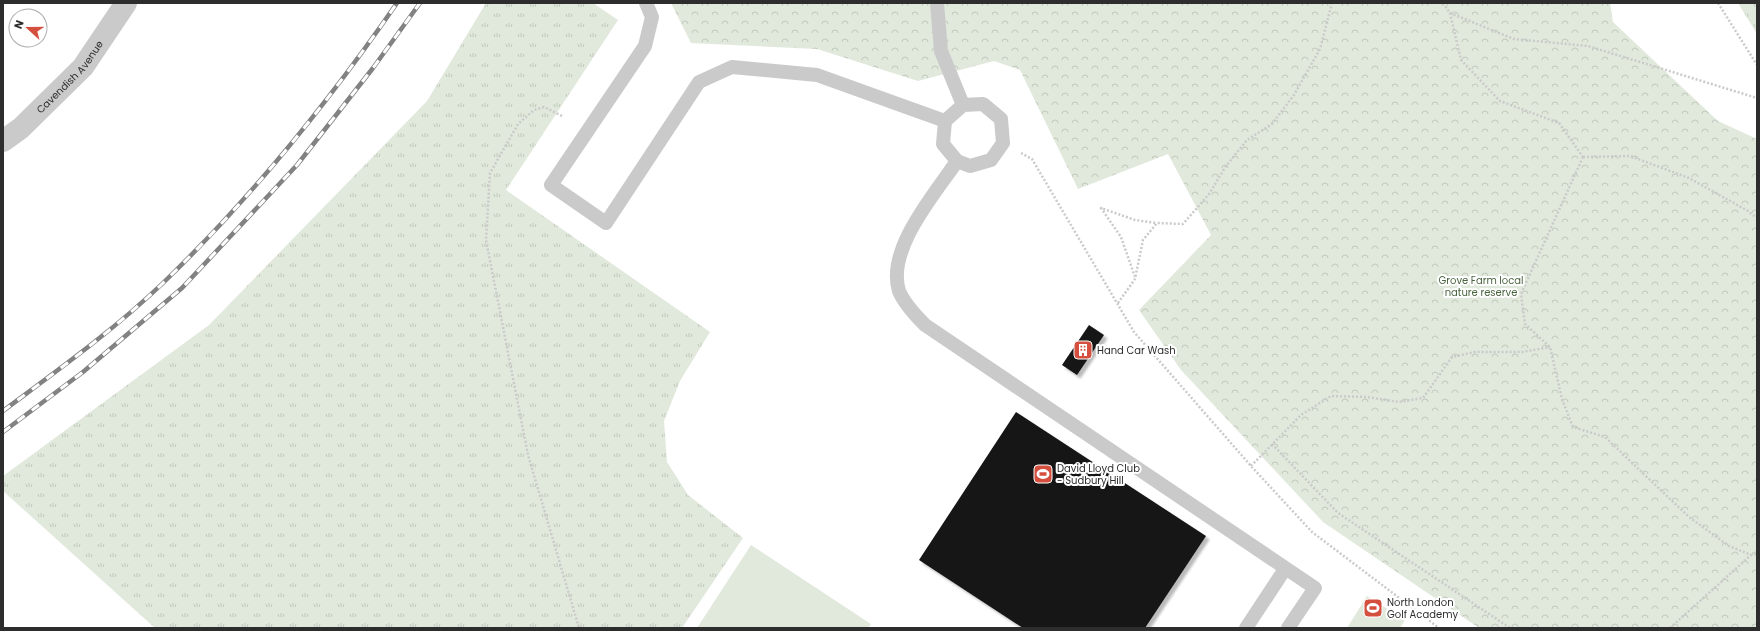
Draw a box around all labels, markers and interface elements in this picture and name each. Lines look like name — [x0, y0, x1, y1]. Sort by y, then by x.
north arrow — [8, 8, 48, 48]
text: N — [10, 18, 28, 31]
street label: Cavendish Avenue — [33, 38, 107, 117]
park label: Grove Farm local nature reserve — [1438, 273, 1524, 300]
building icon: Hand Car Wash — [1072, 339, 1094, 361]
place label: Hand Car Wash — [1097, 343, 1176, 358]
place label: David Lloyd Club - Sudbury Hill — [1057, 461, 1140, 488]
sports icon: David Lloyd Club - Sudbury Hill — [1032, 463, 1054, 485]
place label: North London Golf Academy — [1387, 595, 1458, 622]
sports icon: North London Golf Academy — [1362, 597, 1384, 619]

